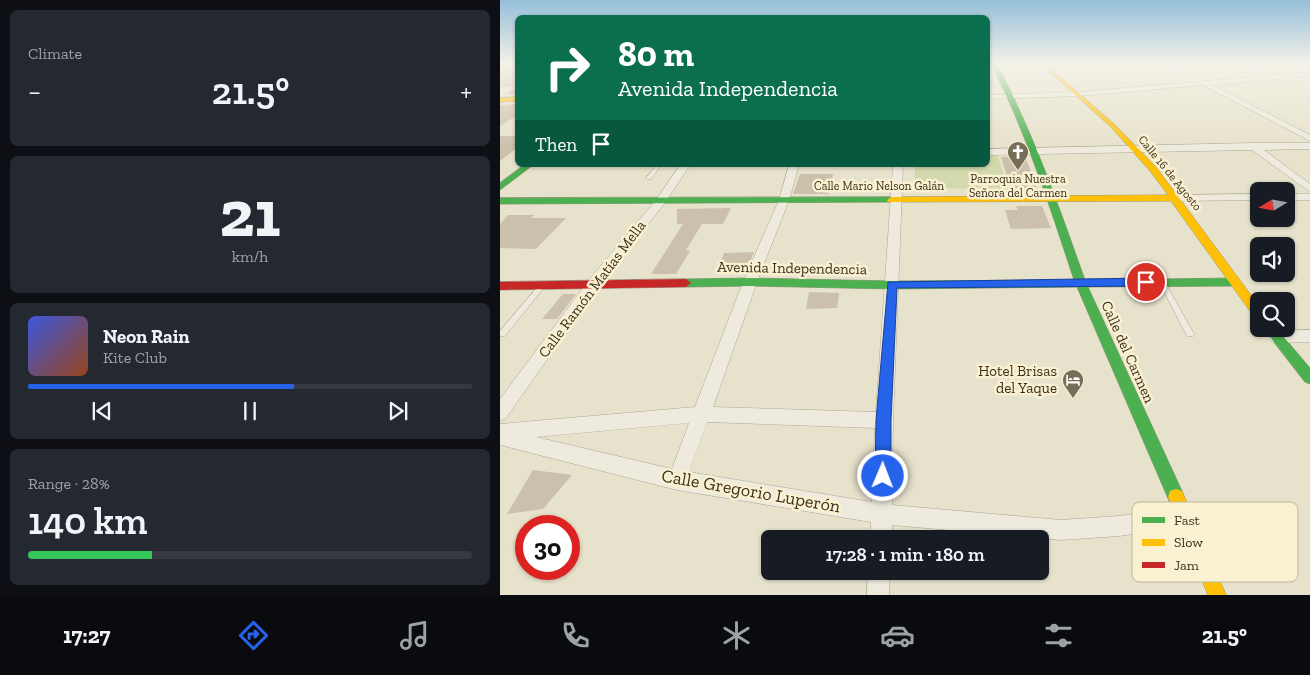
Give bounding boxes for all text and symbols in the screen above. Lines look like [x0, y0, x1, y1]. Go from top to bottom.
text: 80 m [618, 33, 694, 75]
icon: right [535, 35, 600, 100]
text: Climate [28, 44, 82, 63]
text: 21.5° [212, 68, 289, 114]
text: − [28, 75, 41, 108]
text: + [460, 75, 472, 108]
text: Avenida Independencia [618, 75, 838, 102]
icon: arrive [587, 130, 615, 158]
text: Then [535, 133, 577, 156]
street label: Calle 16 de Agosto [1135, 133, 1205, 213]
church icon: Parroquia Nuestra Señora del Carmen [1006, 140, 1030, 171]
place label: Parroquia Nuestra Señora del Carmen [969, 172, 1067, 200]
text: 21 [219, 175, 281, 253]
street label: Calle Mario Nelson Galán [814, 179, 944, 193]
north arrow [1250, 182, 1295, 228]
map controls [1250, 182, 1295, 337]
street label: Calle Ramón Matías Mella [535, 217, 649, 361]
button: sound [1250, 237, 1295, 282]
text: km/h [232, 247, 268, 266]
street label: Avenida Independencia [717, 258, 867, 278]
pin [1125, 261, 1167, 303]
icon: arrive [1132, 268, 1160, 296]
button: search [1250, 292, 1295, 337]
street label: Calle del Carmen [1097, 298, 1159, 406]
text: Neon Rain [103, 325, 190, 348]
text: Kite Club [103, 348, 167, 367]
place label: Hotel Brisas del Yaque [978, 362, 1057, 397]
hotel icon: Hotel Brisas del Yaque [1061, 368, 1085, 399]
icon: previous [88, 397, 116, 425]
icon: pause [236, 397, 264, 425]
icon: next [384, 397, 412, 425]
position arrow [856, 449, 908, 501]
street label: Calle Gregorio Luperón [660, 464, 843, 518]
text: Range · 28% [28, 474, 110, 493]
text: 140 km [28, 498, 147, 544]
legend [1132, 502, 1298, 582]
text: Fast [1174, 512, 1201, 529]
speed limit sign: 30 [515, 515, 580, 580]
text: Slow [1174, 534, 1203, 551]
text: 17:28 · 1 min · 180 m [826, 543, 984, 566]
text: Jam [1174, 557, 1199, 574]
icon: directions [236, 618, 271, 653]
icon: music [397, 618, 432, 653]
icon: phone [558, 618, 593, 653]
icon: climate [719, 618, 754, 653]
icon: car [880, 618, 915, 653]
icon: filters [1041, 618, 1076, 653]
text: 17:27 [63, 622, 110, 649]
text: 21.5° [1202, 622, 1247, 649]

